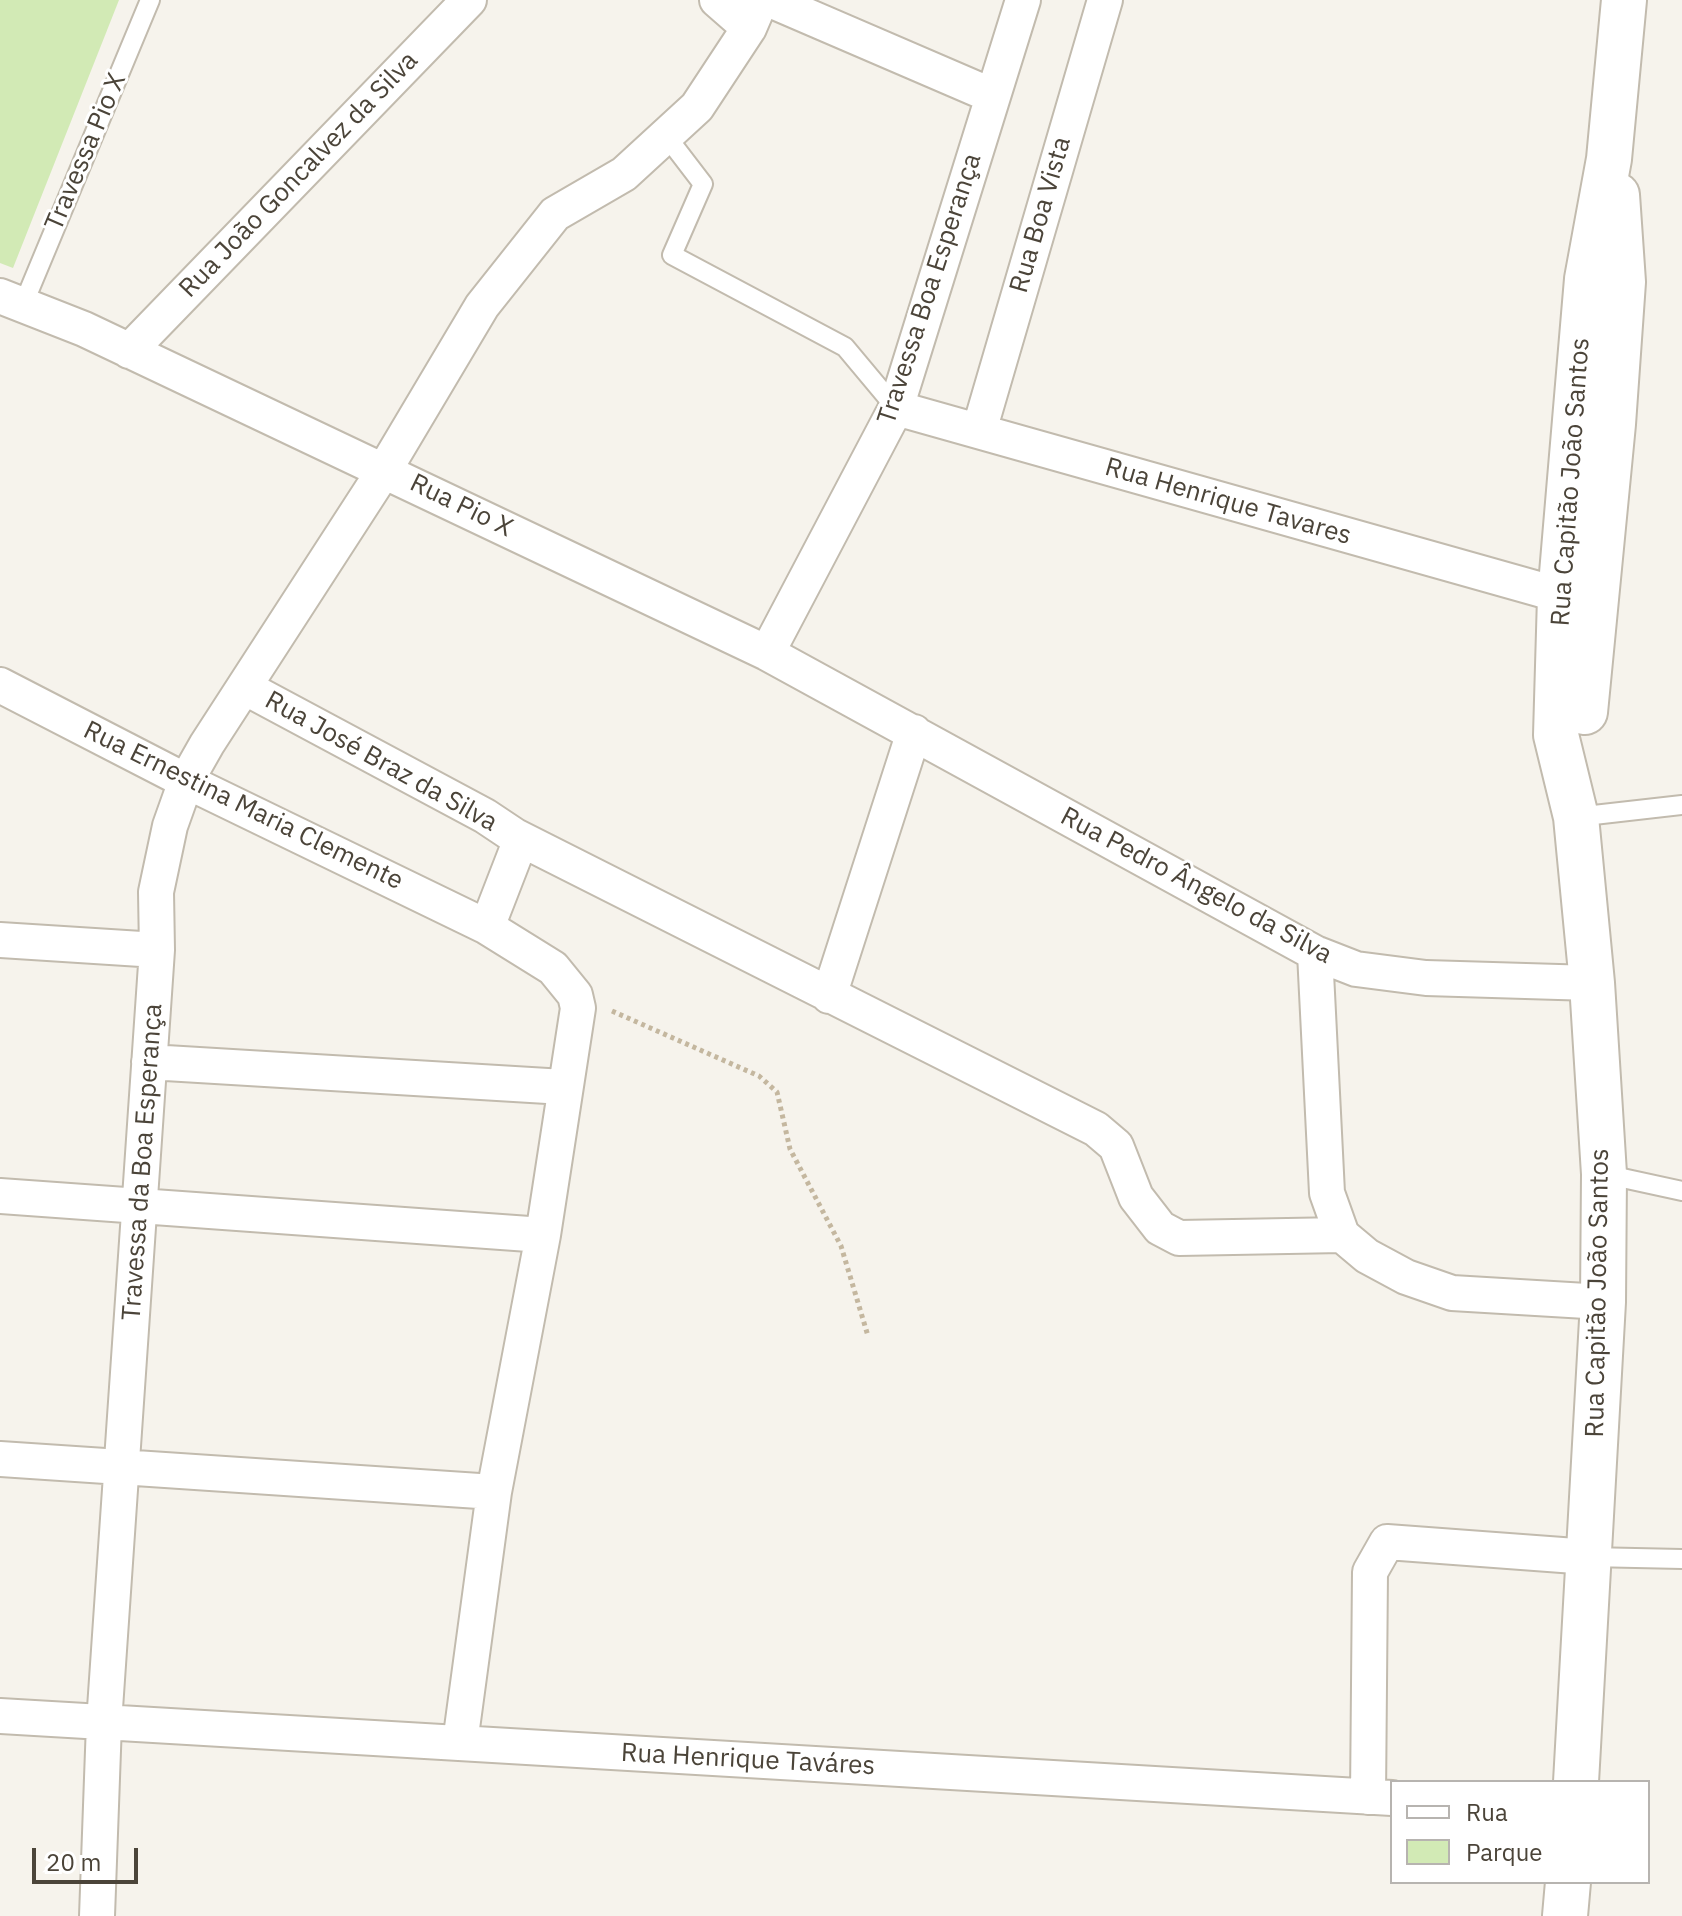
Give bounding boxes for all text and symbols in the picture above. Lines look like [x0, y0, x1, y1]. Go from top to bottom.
street label: Rua João Goncalvez da Silva [173, 46, 425, 304]
street label: Travessa Pio X [39, 69, 133, 235]
street label: Rua Boa Vista [1004, 133, 1078, 297]
street label: Travessa Boa Esperança [871, 150, 989, 428]
street label: Rua Capitão João Santos [1545, 337, 1597, 627]
street label: Rua Henrique Tavares [1101, 452, 1355, 552]
street label: Rua Pio X [405, 468, 517, 544]
street label: Rua José Braz da Silva [259, 685, 503, 839]
street label: Rua Ernestina Maria Clemente [78, 715, 408, 897]
street label: Rua Pedro Ângelo da Silva [1055, 801, 1337, 971]
street label: Travessa da Boa Esperança [116, 1002, 170, 1322]
street label: Rua Capitão João Santos [1580, 1148, 1616, 1438]
street label: Rua Henrique Taváres [620, 1738, 876, 1782]
legend [1390, 1780, 1650, 1884]
text: Rua [1466, 1796, 1508, 1828]
scale bar [36, 1832, 142, 1882]
text: Parque [1466, 1836, 1543, 1868]
text: 20 m [46, 1846, 101, 1878]

